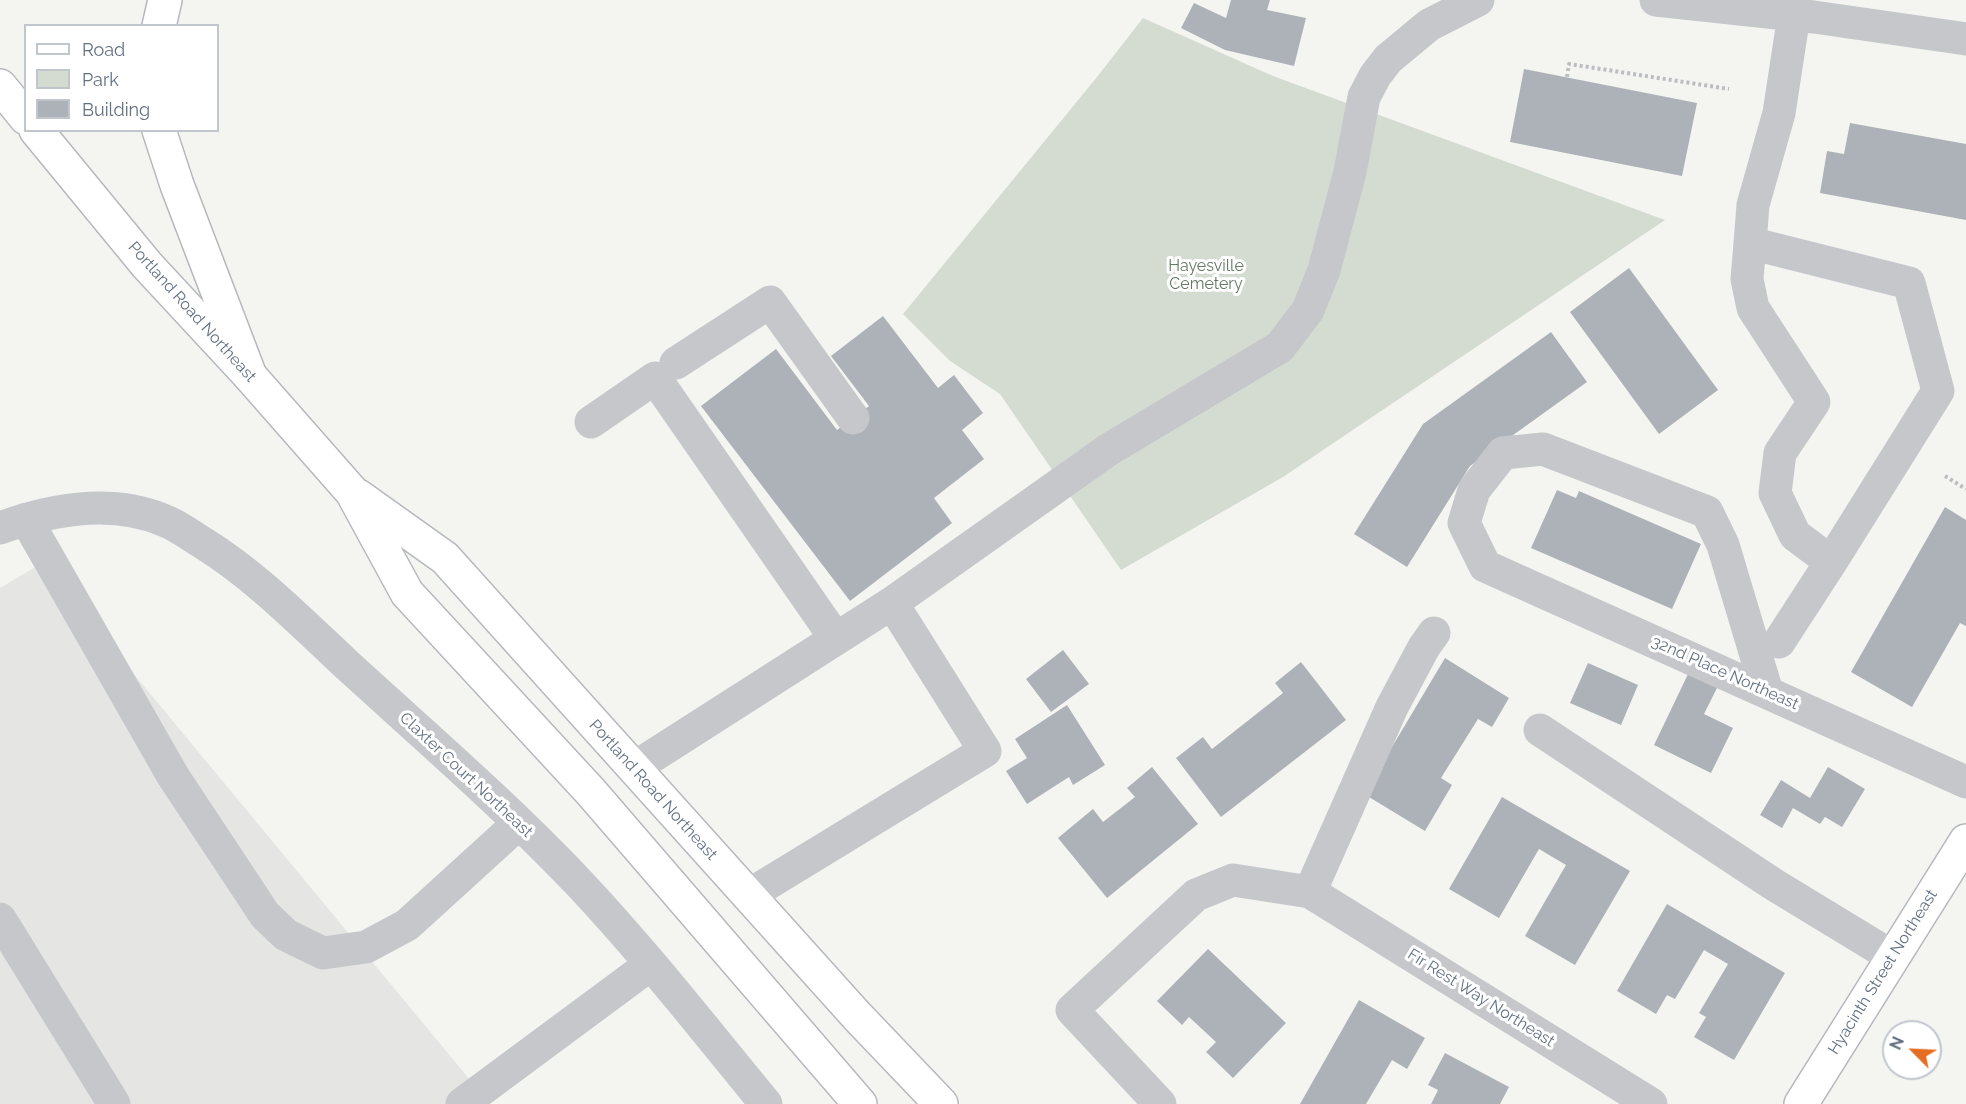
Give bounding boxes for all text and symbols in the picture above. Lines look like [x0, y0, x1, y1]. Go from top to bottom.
legend [24, 24, 219, 132]
text: Road [82, 39, 125, 60]
text: Park [82, 69, 119, 90]
text: Building [82, 99, 150, 120]
street label: Portland Road Northeast [124, 238, 260, 386]
park label: Hayesville Cemetery [1168, 256, 1244, 294]
street label: 32nd Place Northeast [1649, 632, 1801, 714]
street label: Claxter Court Northeast [396, 708, 536, 842]
street label: Portland Road Northeast [585, 716, 721, 864]
street label: Hyacinth Street Northeast [1824, 886, 1942, 1058]
street label: Fir Rest Way Northeast [1404, 945, 1558, 1051]
north arrow [1882, 1020, 1942, 1080]

